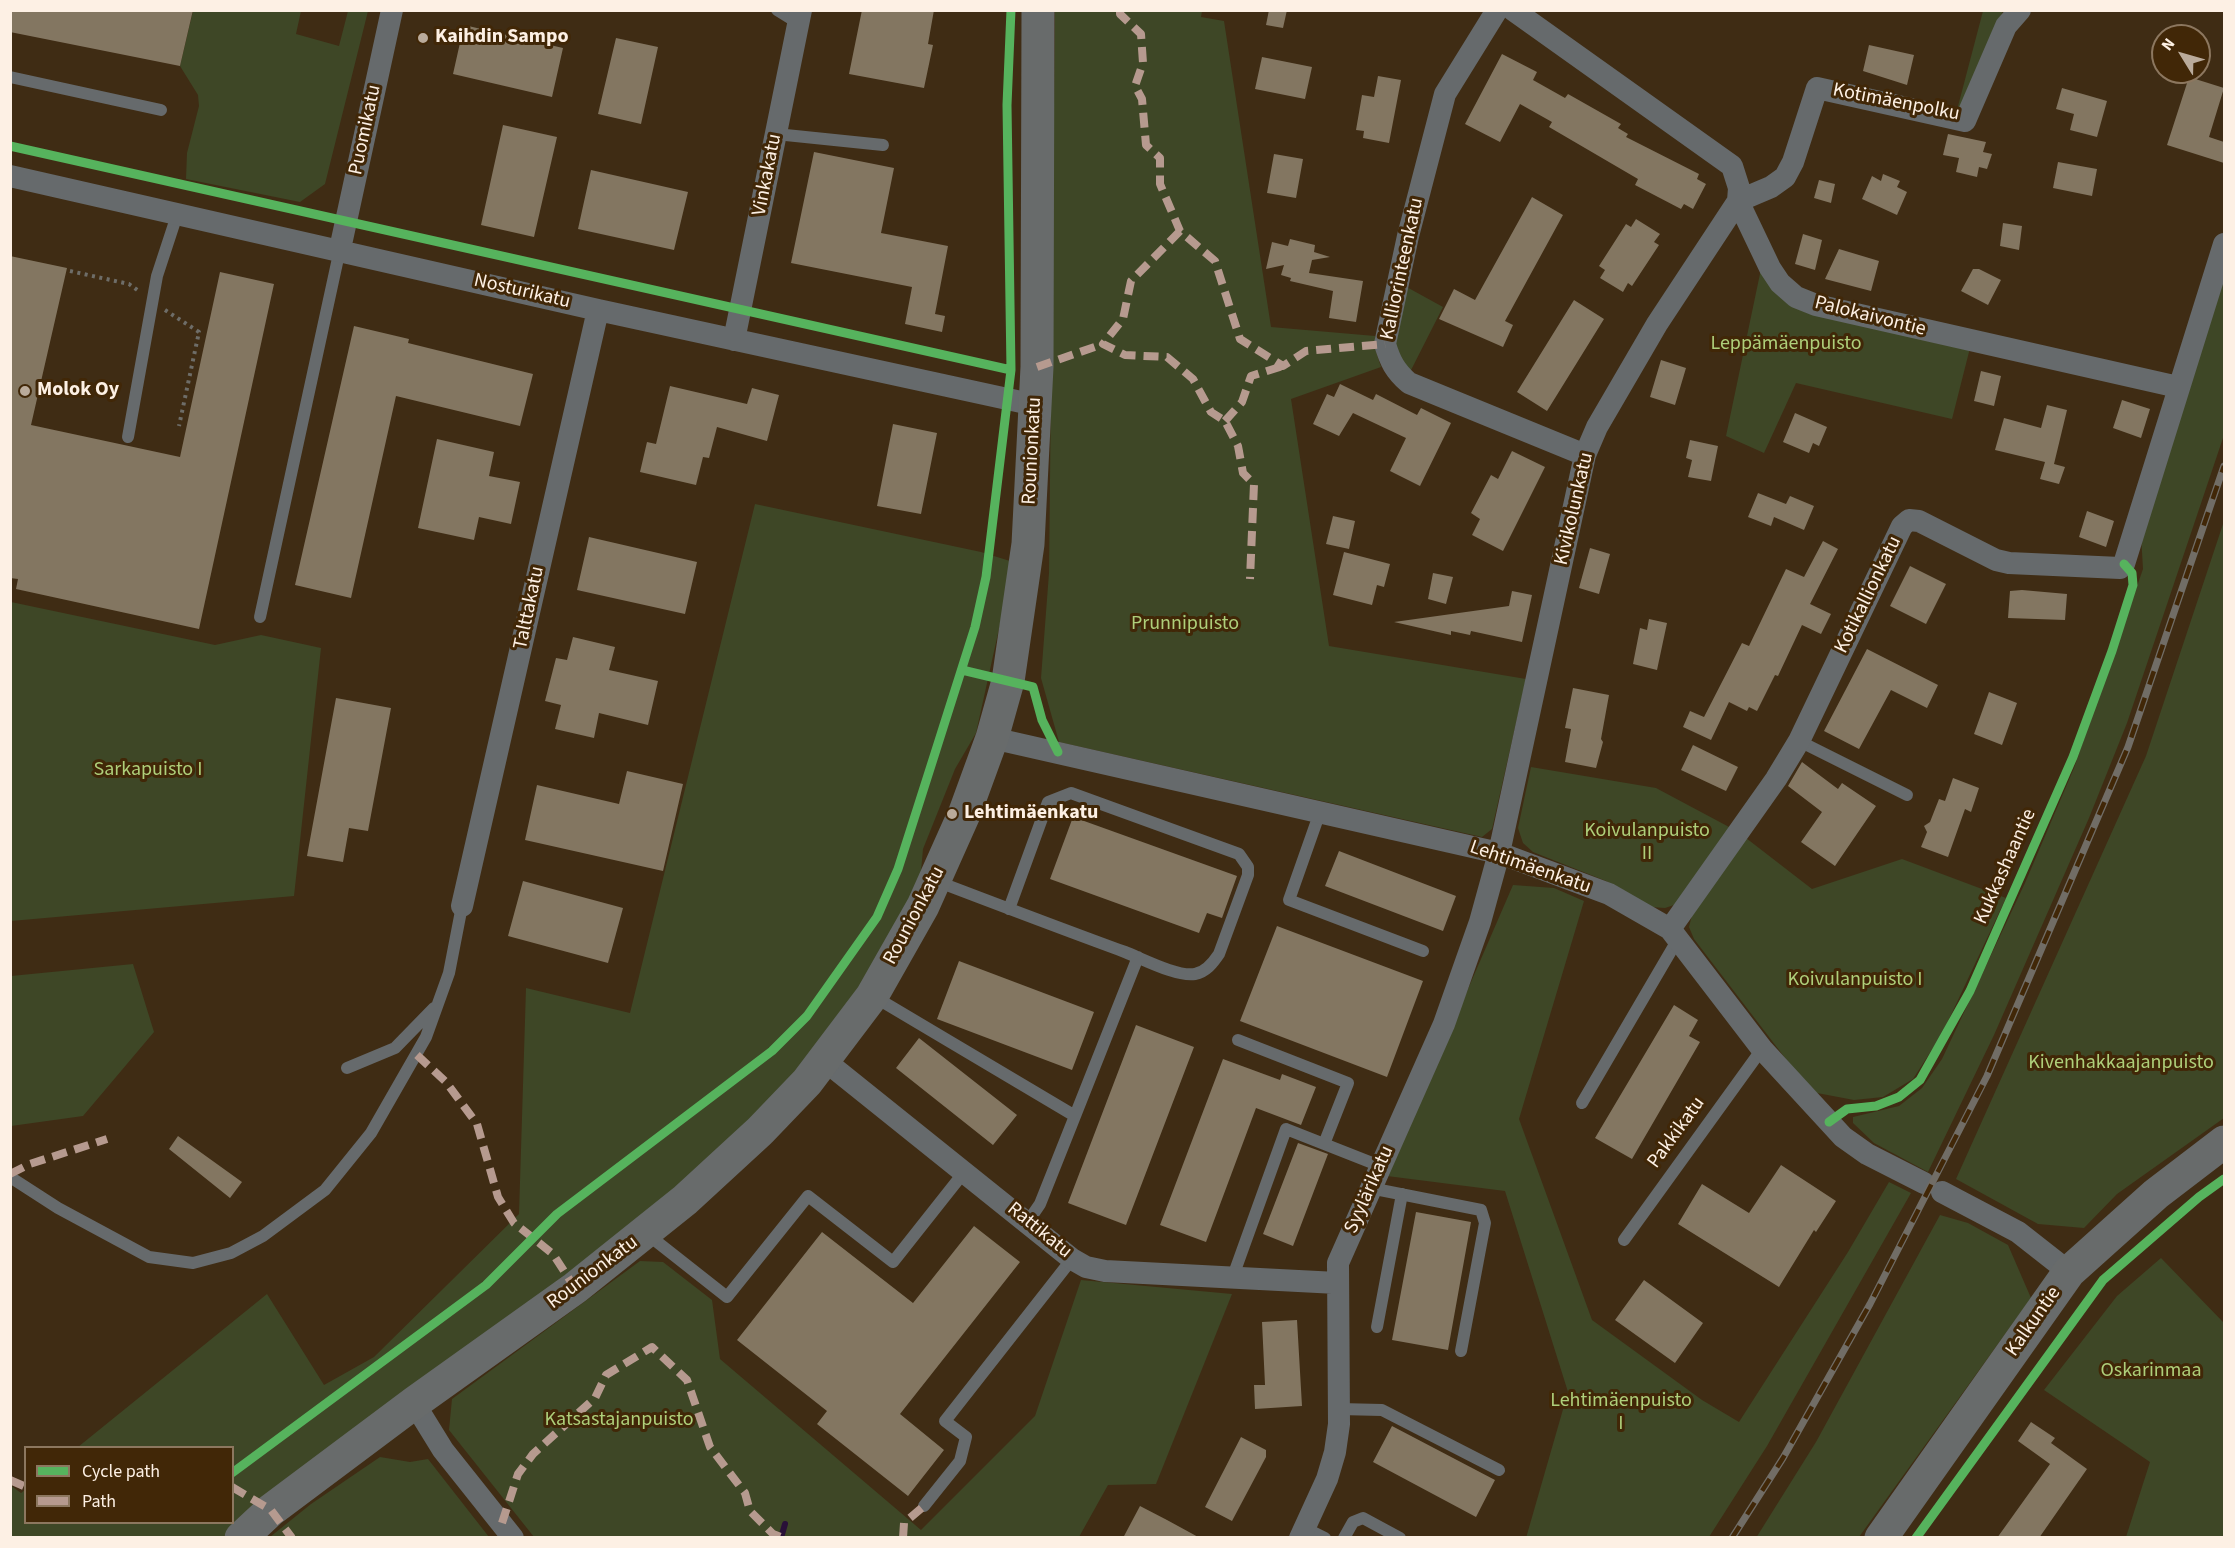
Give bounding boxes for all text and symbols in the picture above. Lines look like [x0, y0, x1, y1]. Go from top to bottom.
north arrow [2151, 24, 2211, 84]
place label: Kaihdin Sampo [435, 26, 569, 50]
marker: Kaihdin Sampo [416, 31, 430, 45]
text: N [2156, 34, 2180, 55]
street label: Kotimäenpolku [1831, 79, 1961, 127]
street label: Puomikatu [345, 83, 387, 177]
street label: Vinkakatu [748, 132, 788, 218]
street label: Kalliorinteenkatu [1376, 196, 1430, 342]
street label: Nosturikatu [471, 269, 573, 315]
street label: Palokaivontie [1812, 292, 1928, 342]
park label: Leppämäenpuisto [1710, 333, 1862, 357]
place label: Molok Oy [37, 379, 119, 403]
marker: Molok Oy [18, 384, 32, 398]
street label: Rounionkatu [1018, 397, 1048, 505]
street label: Kivikolunkatu [1550, 450, 1600, 568]
street label: Kotikallionkatu [1830, 532, 1908, 658]
street label: Talttakatu [509, 564, 551, 652]
park label: Prunnipuisto [1131, 613, 1239, 637]
park label: Sarkapuisto I [94, 759, 202, 783]
place label: Lehtimäenkatu [964, 802, 1098, 826]
street label: Kukkashaantie [1970, 806, 2042, 928]
marker: Lehtimäenkatu [945, 807, 959, 821]
park label: Koivulanpuisto II [1584, 820, 1710, 867]
street label: Lehtimäenkatu [1466, 836, 1594, 900]
street label: Rounionkatu [879, 863, 951, 969]
park label: Koivulanpuisto I [1788, 969, 1922, 993]
park label: Kivenhakkaajanpuisto [2028, 1052, 2214, 1076]
street label: Pakkikatu [1643, 1093, 1711, 1173]
street label: Syylärikatu [1340, 1142, 1400, 1238]
street label: Rattikatu [1002, 1198, 1076, 1264]
street label: Rounionkatu [543, 1231, 643, 1315]
street label: Kalkuntie [2001, 1282, 2067, 1362]
park label: Oskarinmaa [2101, 1360, 2201, 1384]
park label: Lehtimäenpuisto I [1550, 1390, 1692, 1437]
park label: Katsastajanpuisto [545, 1409, 693, 1433]
legend [24, 1446, 234, 1524]
text: Cycle path [82, 1459, 160, 1484]
text: Path [82, 1489, 116, 1514]

